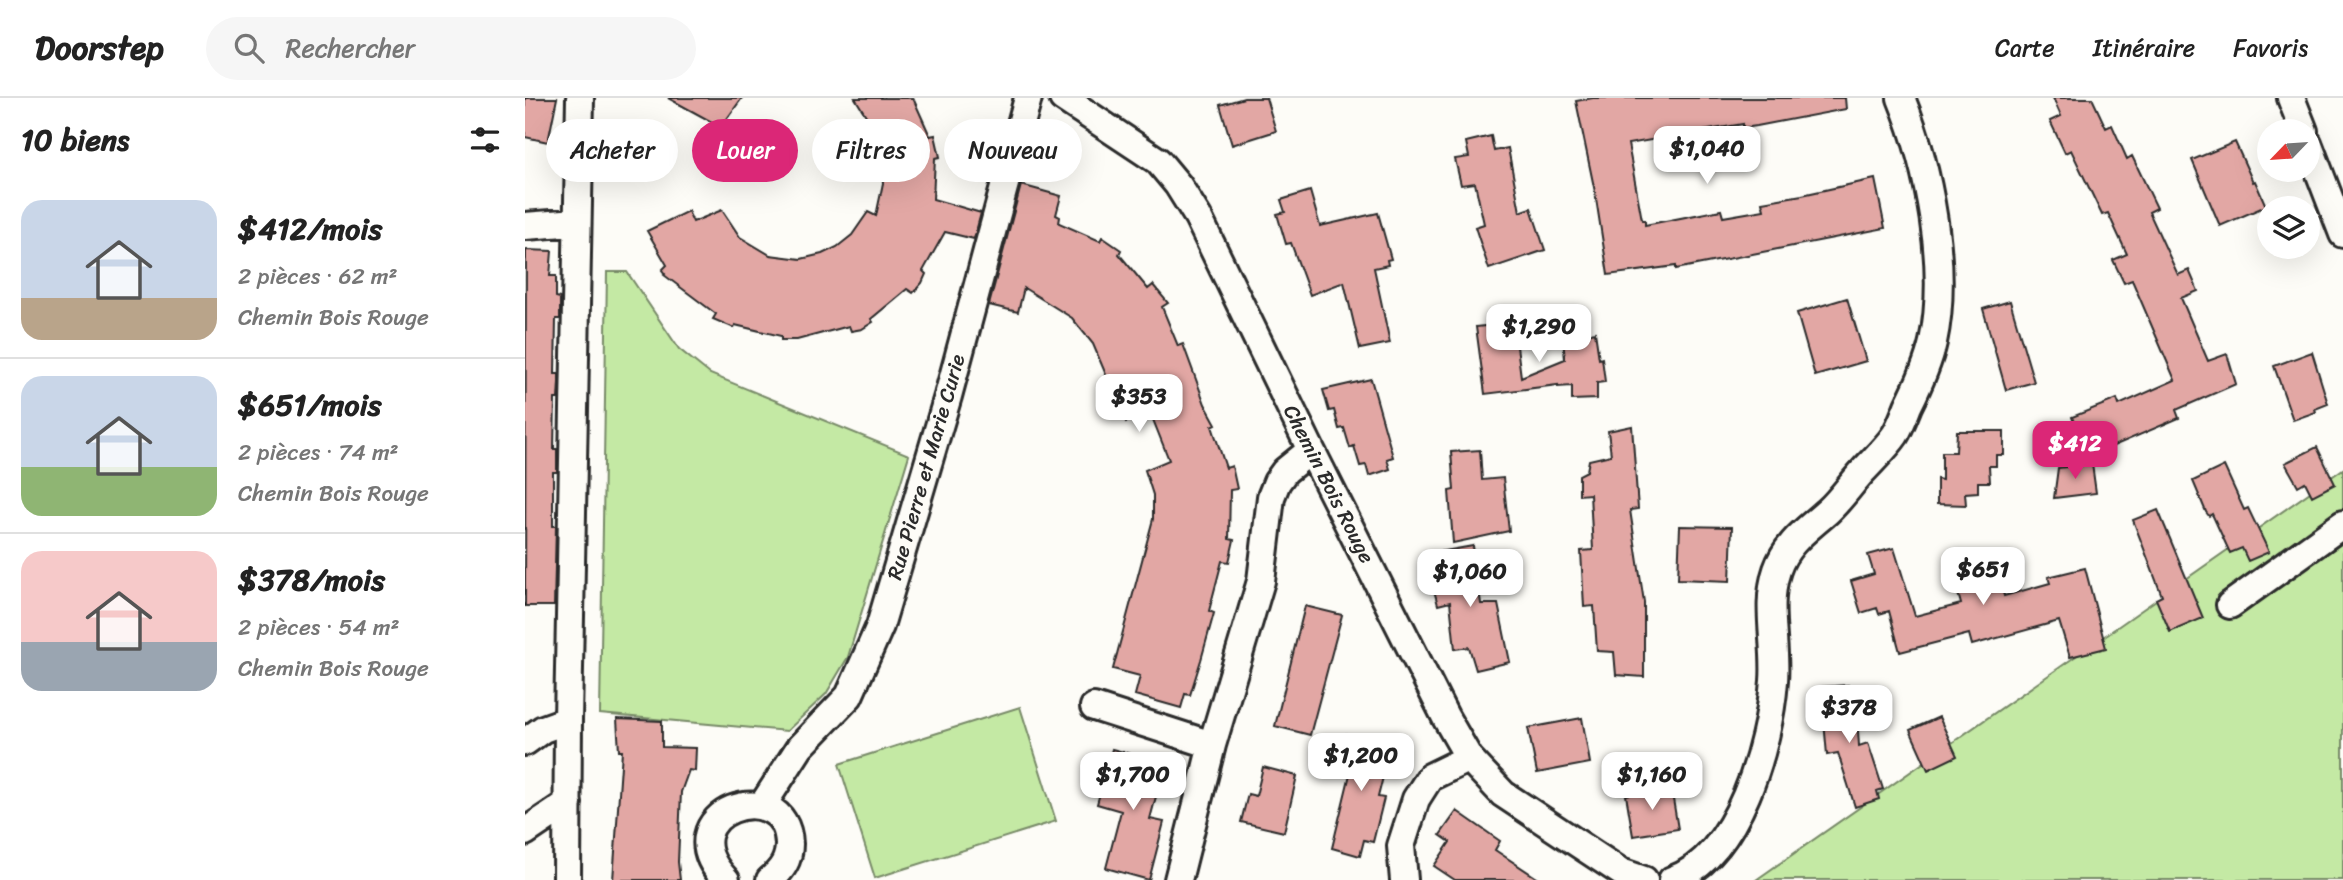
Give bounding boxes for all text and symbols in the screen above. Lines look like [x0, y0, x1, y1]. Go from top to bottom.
search box [206, 17, 696, 80]
text: Doorstep [35, 19, 164, 77]
text: Rechercher [286, 25, 415, 71]
text: Carte [1995, 27, 2055, 69]
text: Itinéraire [2093, 27, 2195, 69]
text: Favoris [2233, 27, 2308, 69]
icon: search [230, 29, 268, 67]
text: 10 biens [21, 113, 129, 167]
chip: Acheter [546, 119, 678, 182]
chip: Louer [692, 119, 798, 182]
chip: Filtres [812, 119, 930, 182]
chip: Nouveau [944, 119, 1082, 182]
north arrow [2257, 119, 2321, 182]
map controls [2257, 119, 2320, 259]
icon: filters [466, 121, 504, 159]
pin: $1,040 [1650, 126, 1764, 186]
text: $1,040 [1670, 128, 1744, 169]
button: layers [2257, 196, 2320, 259]
text: $412/mois [238, 202, 382, 256]
icon: home [77, 228, 161, 312]
text: 2 pièces · 62 m² [238, 256, 397, 297]
text: Chemin Bois Rouge [238, 297, 429, 338]
pin: $1,290 [1482, 304, 1596, 364]
text: $1,290 [1502, 306, 1576, 347]
street label: Rue Pierre et Marie Curie [876, 350, 976, 584]
pin: $353 [1098, 374, 1180, 434]
text: $353 [1112, 376, 1166, 417]
text: $651/mois [238, 378, 382, 432]
street label: Chemin Bois Rouge [1272, 398, 1386, 570]
icon: home [77, 404, 161, 488]
pin: $412 [2034, 422, 2116, 481]
text: $412 [2049, 423, 2102, 464]
text: 2 pièces · 74 m² [238, 432, 399, 473]
text: Chemin Bois Rouge [238, 473, 429, 514]
pin: $651 [1942, 547, 2024, 607]
text: $651 [1957, 549, 2009, 590]
pin: $1,060 [1413, 550, 1527, 609]
text: $1,060 [1433, 551, 1507, 592]
text: $378/mois [238, 553, 385, 607]
icon: home [77, 579, 161, 663]
text: 2 pièces · 54 m² [238, 607, 400, 648]
text: Chemin Bois Rouge [238, 648, 429, 689]
pin: $378 [1808, 686, 1890, 745]
text: $378 [1821, 687, 1877, 728]
pin: $1,200 [1304, 734, 1418, 793]
text: $1,200 [1324, 735, 1398, 776]
pin: $1,700 [1076, 752, 1190, 812]
pin: $1,160 [1595, 752, 1709, 812]
text: $1,700 [1096, 754, 1170, 795]
text: $1,160 [1618, 754, 1687, 795]

